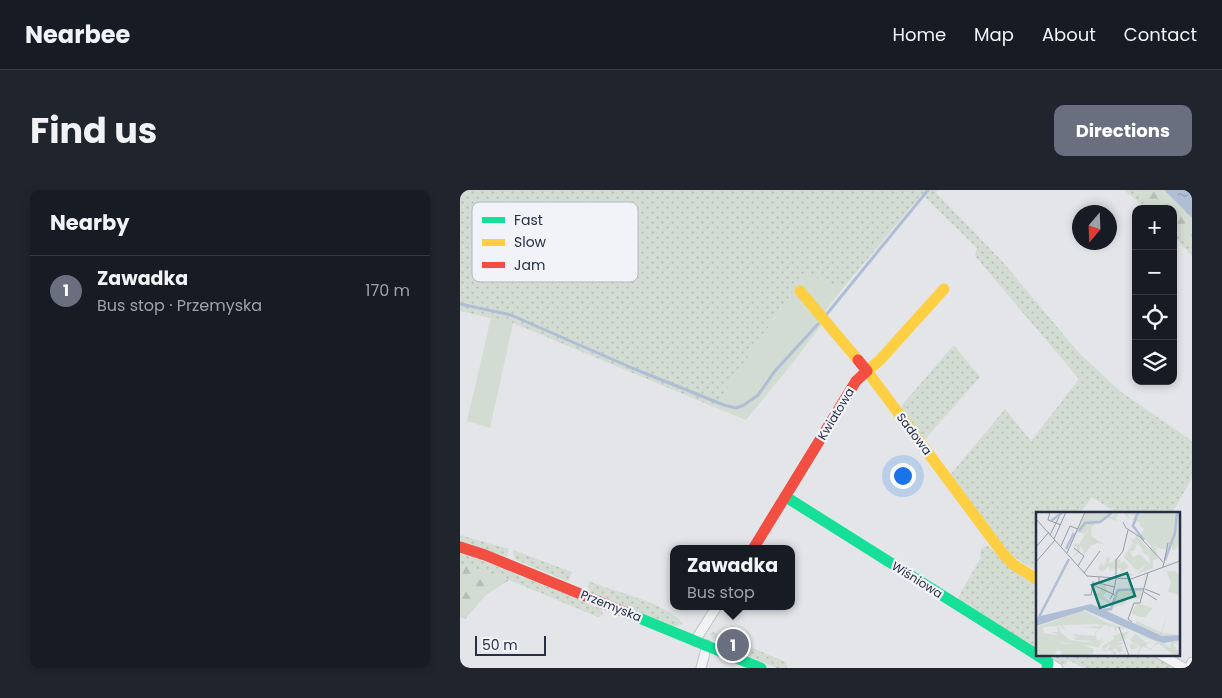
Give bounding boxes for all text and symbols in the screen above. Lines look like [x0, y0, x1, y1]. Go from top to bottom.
text: Nearbee [25, 18, 130, 51]
text: Home [892, 22, 946, 47]
text: Map [974, 22, 1014, 47]
text: About [1042, 22, 1096, 47]
text: Contact [1124, 22, 1197, 47]
button: Directions [1054, 105, 1192, 156]
text: Find us [30, 106, 157, 155]
legend [472, 202, 638, 282]
north arrow [1072, 205, 1117, 250]
map controls [1132, 205, 1177, 385]
button: + [1132, 205, 1177, 250]
text: Nearby [50, 208, 130, 237]
text: Fast [514, 210, 543, 230]
text: Slow [514, 232, 547, 252]
button: − [1132, 250, 1177, 295]
text: Jam [514, 255, 545, 275]
text: Zawadka [97, 265, 188, 292]
text: 1 [63, 279, 69, 302]
text: 170 m [365, 279, 410, 302]
text: Bus stop · Przemyska [97, 294, 262, 317]
button: locate [1132, 295, 1177, 340]
button: layers [1132, 340, 1177, 385]
street label: Kwiatowa [813, 384, 858, 443]
street label: Sadowa [893, 409, 936, 458]
your location [890, 463, 916, 489]
inset map [1036, 512, 1180, 656]
popup [670, 545, 795, 610]
text: Zawadka [687, 552, 778, 579]
street label: Wiśniowa [889, 557, 946, 602]
text: Bus stop [687, 581, 755, 604]
street label: Przemyska [578, 586, 644, 625]
pin: 1 [717, 626, 749, 664]
scale bar [475, 633, 546, 656]
text: 50 m [482, 635, 518, 655]

